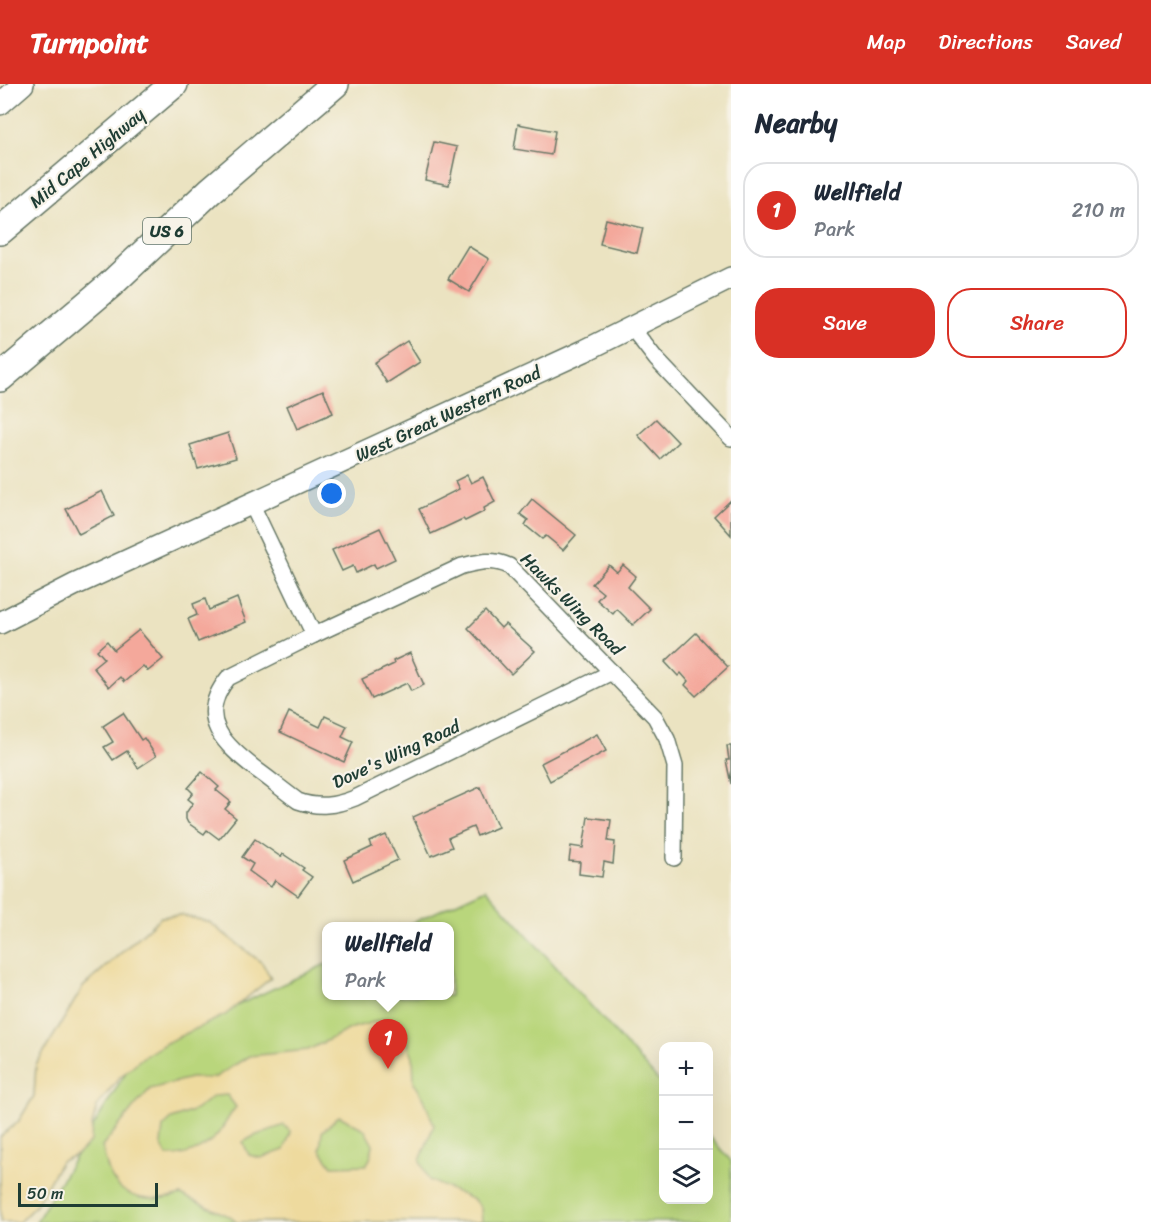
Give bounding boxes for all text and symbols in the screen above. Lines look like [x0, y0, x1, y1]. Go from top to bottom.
text: Turnpoint [30, 18, 149, 67]
text: Map [867, 23, 905, 61]
text: Directions [938, 23, 1033, 61]
text: Saved [1066, 23, 1121, 61]
street label: Mid Cape Highway [22, 99, 153, 216]
text: Nearby [755, 100, 837, 146]
text: Wellfield [814, 173, 900, 212]
text: 1 [772, 193, 781, 228]
text: 210 m [1072, 193, 1125, 228]
text: Park [814, 212, 855, 247]
road number: US 6 [143, 218, 191, 244]
button: Save [755, 288, 935, 358]
button: Share [947, 288, 1127, 358]
street label: West Great Western Road [350, 356, 548, 471]
your location [317, 479, 346, 508]
street label: Hawks Wing Road [512, 544, 633, 665]
street label: Dove's Wing Road [327, 710, 467, 798]
popup [322, 922, 454, 1000]
text: Wellfield [345, 924, 431, 963]
text: Park [345, 963, 386, 998]
pin: 1 [368, 1020, 408, 1069]
map controls [659, 1042, 713, 1204]
button: + [659, 1042, 713, 1096]
button: − [659, 1096, 713, 1150]
button: layers [659, 1150, 713, 1204]
text: 50 m [27, 1179, 63, 1208]
scale bar [18, 1180, 158, 1208]

